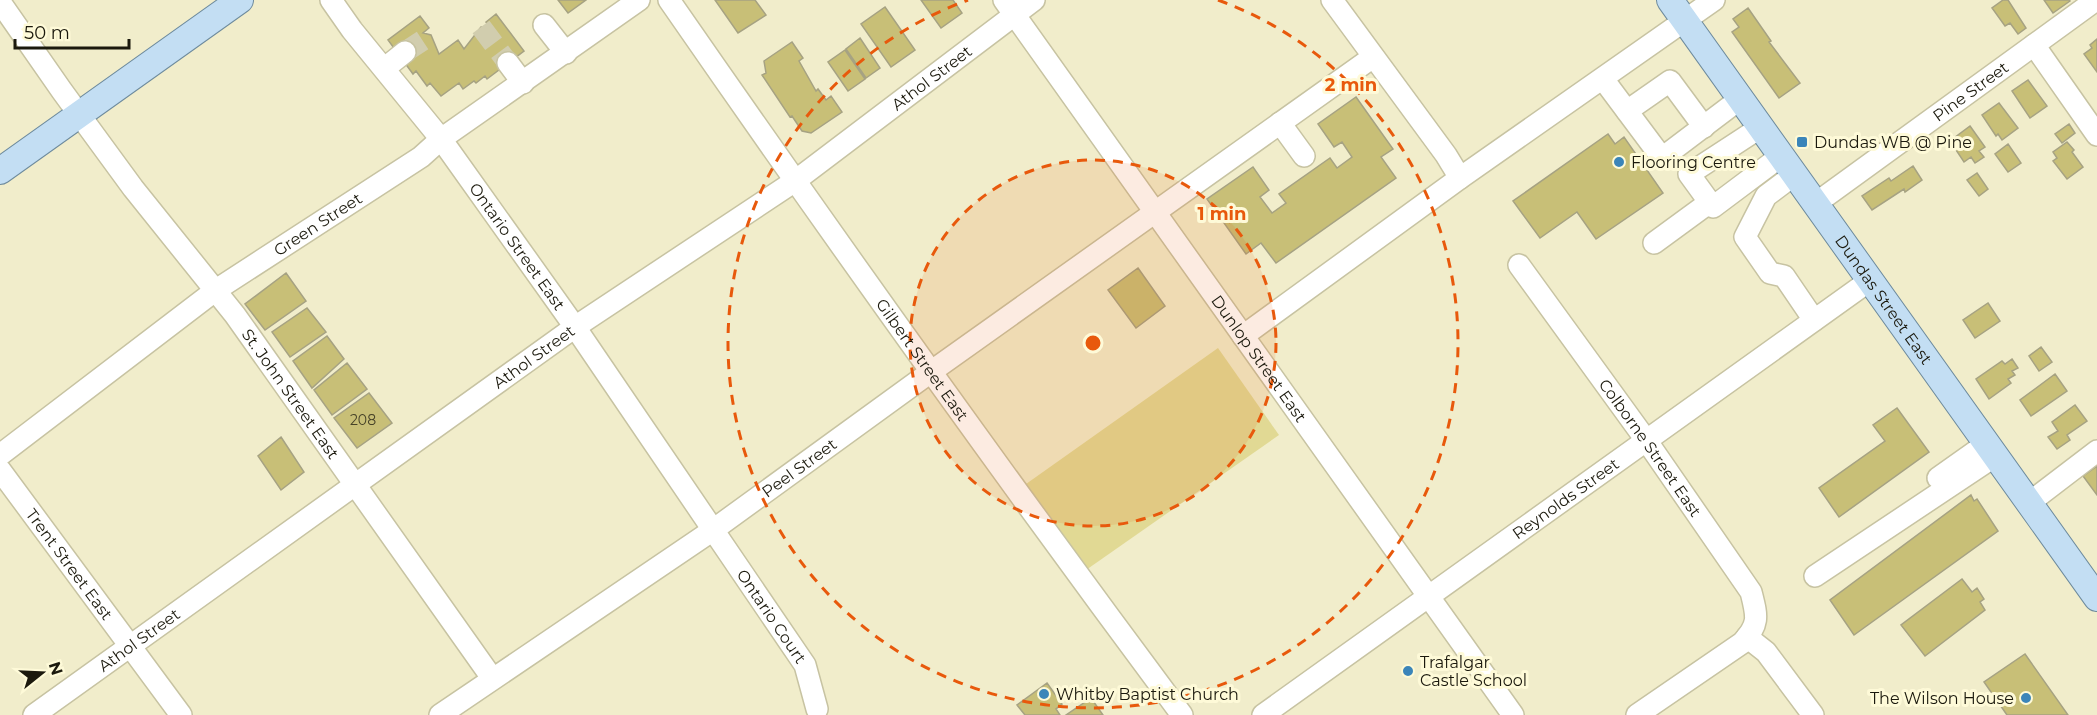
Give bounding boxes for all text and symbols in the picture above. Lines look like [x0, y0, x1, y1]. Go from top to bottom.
scale bar [15, 12, 129, 50]
text: 50 m [24, 22, 70, 44]
street label: Athol Street [888, 41, 976, 114]
street label: Pine Street [1929, 58, 2013, 125]
text: 2 min [1325, 74, 1377, 96]
place label: Dundas WB @ Pine [1814, 133, 1972, 152]
marker: Dundas WB @ Pine [1795, 135, 1809, 149]
place label: Flooring Centre [1631, 153, 1756, 172]
marker: Flooring Centre [1612, 155, 1626, 169]
street label: Ontario Street East [465, 179, 569, 314]
street label: Green Street [270, 189, 366, 260]
text: 1 min [1198, 203, 1246, 225]
street label: Dundas Street East [1831, 232, 1936, 368]
street label: Dunlop Street East [1207, 292, 1311, 426]
street label: Gilbert Street East [872, 295, 973, 425]
street label: Athol Street [490, 321, 579, 393]
street label: St. John Street East [238, 325, 343, 463]
centre of rings [1083, 333, 1103, 353]
street label: Colborne Street East [1595, 375, 1705, 521]
house number: 208 [350, 411, 376, 429]
street label: Peel Street [758, 434, 841, 501]
street label: Reynolds Street [1509, 454, 1623, 543]
street label: Trent Street East [22, 505, 117, 624]
street label: Ontario Court [733, 566, 810, 668]
street label: Athol Street [95, 604, 184, 676]
north arrow [12, 643, 72, 703]
place label: Trafalgar Castle School [1420, 653, 1527, 690]
text: N [45, 659, 67, 678]
marker: Trafalgar Castle School [1401, 664, 1415, 678]
place label: Whitby Baptist Church [1056, 685, 1239, 704]
marker: Whitby Baptist Church [1037, 687, 1051, 701]
place label: The Wilson House [1870, 689, 2014, 708]
marker: The Wilson House [2019, 691, 2033, 705]

